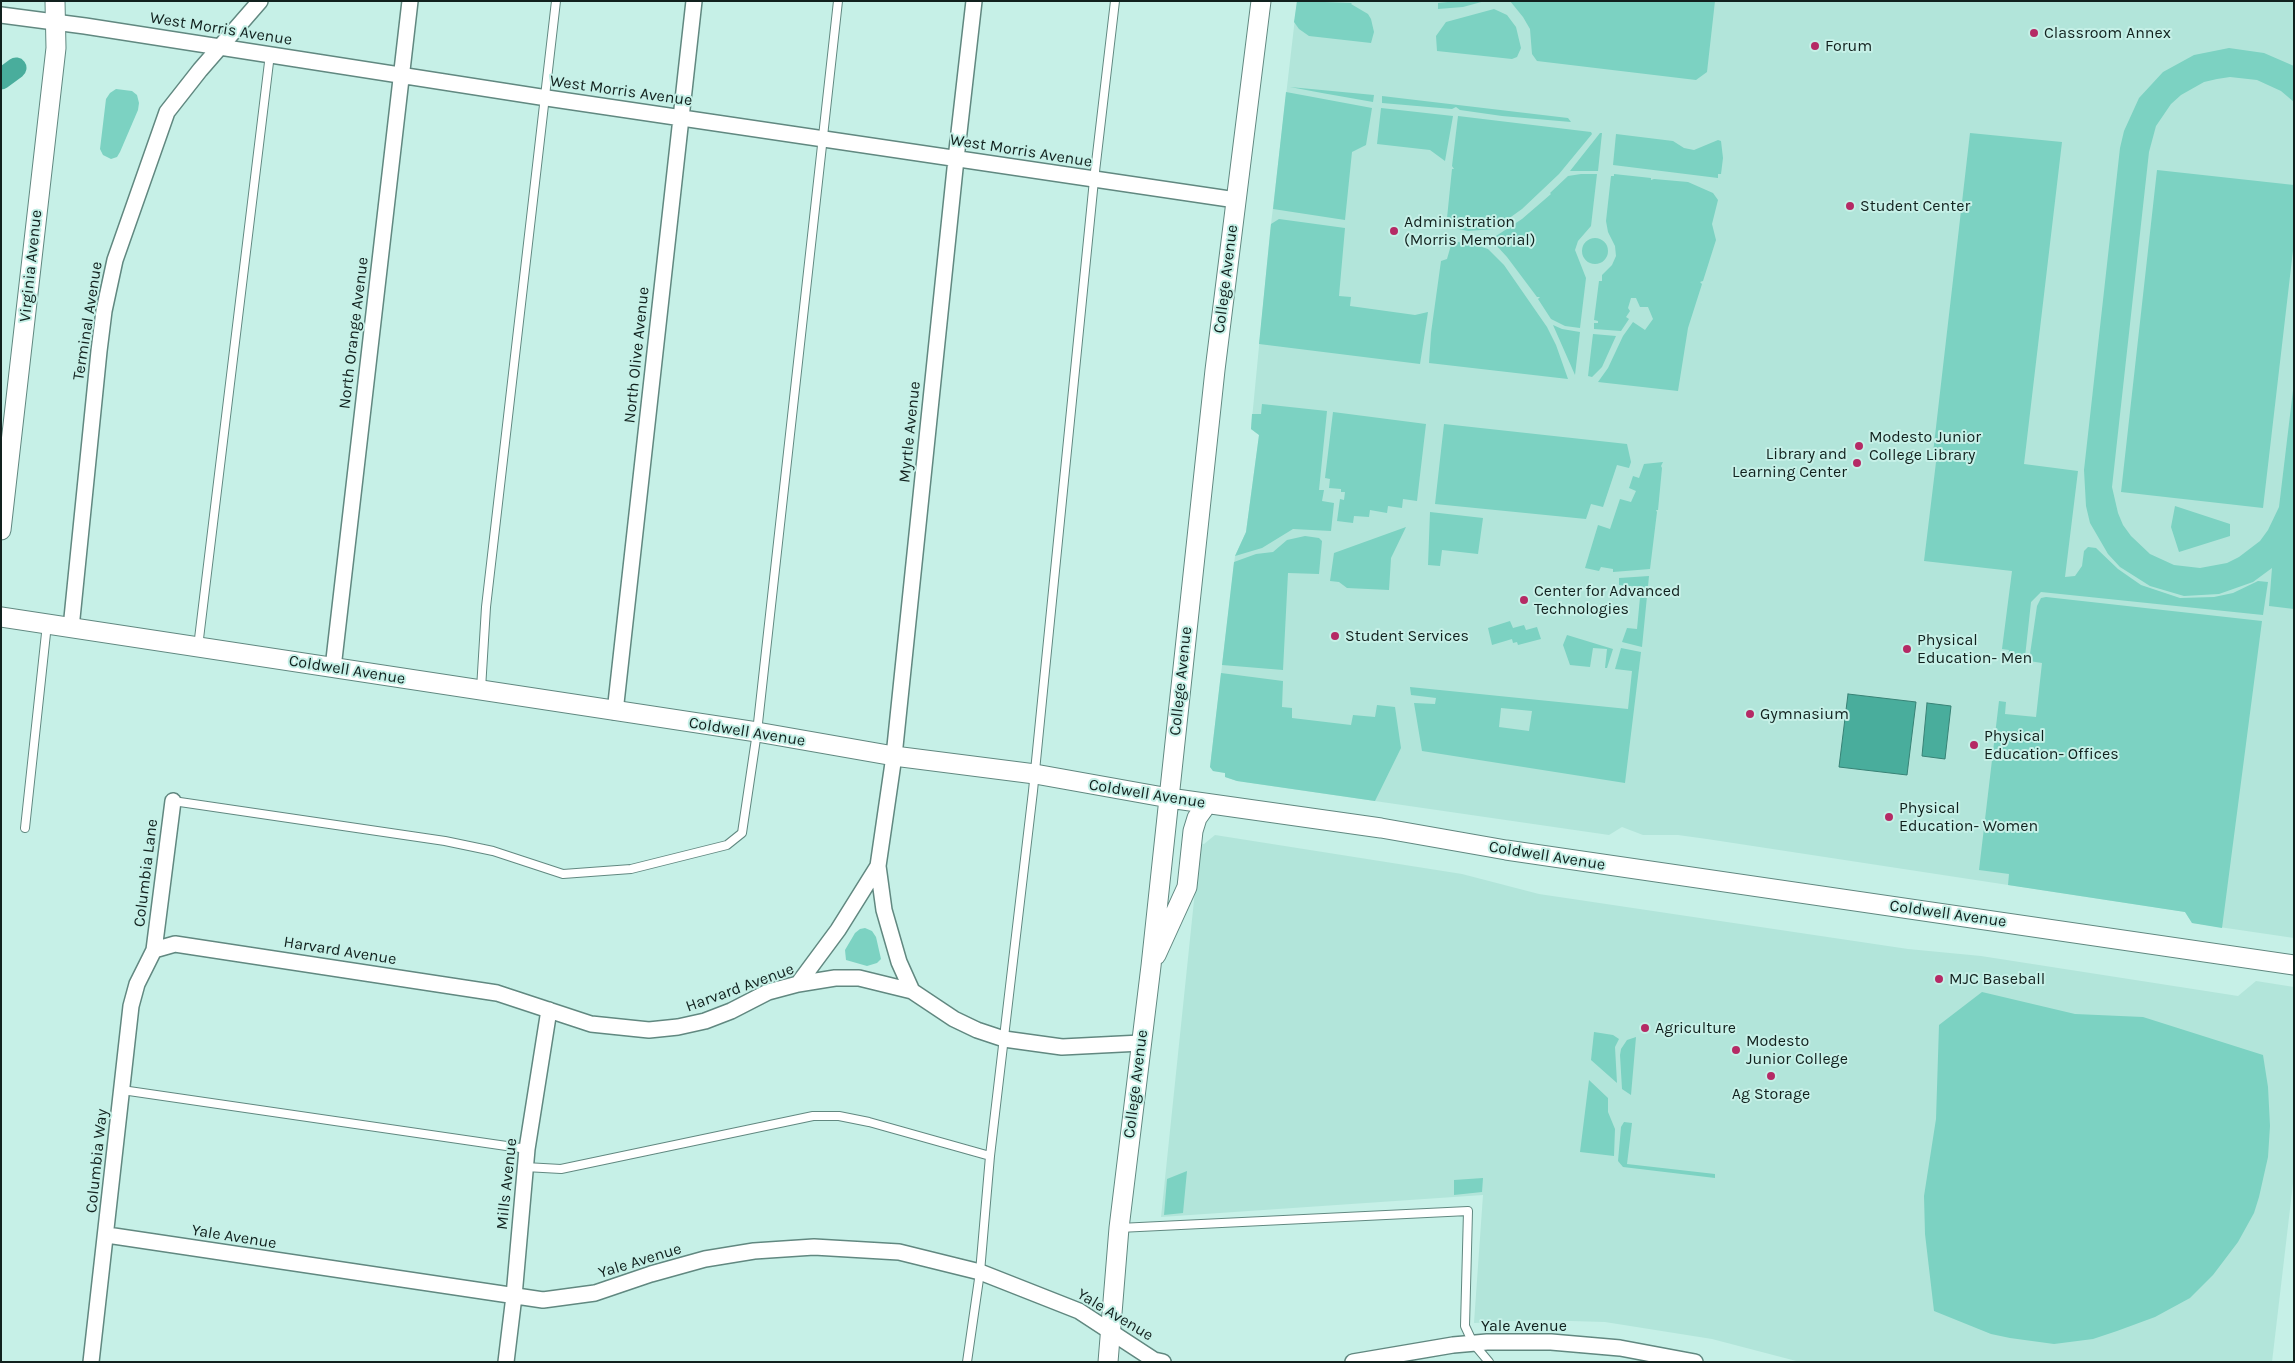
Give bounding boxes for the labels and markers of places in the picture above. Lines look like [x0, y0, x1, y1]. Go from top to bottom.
place label: Classroom Annex [2044, 23, 2171, 43]
marker: Classroom Annex [2028, 27, 2040, 39]
place label: Forum [1825, 36, 1872, 56]
marker: Forum [1809, 40, 1821, 52]
place label: Student Center [1860, 196, 1970, 216]
marker: Student Center [1844, 200, 1856, 212]
place label: Administration (Morris Memorial) [1404, 212, 1536, 250]
marker: Administration (Morris Memorial) [1388, 225, 1400, 237]
place label: Modesto Junior College Library [1869, 427, 1981, 465]
marker: Modesto Junior College Library [1853, 440, 1865, 452]
place label: Library and Learning Center [1732, 444, 1847, 482]
marker: Library and Learning Center [1851, 457, 1863, 469]
place label: Center for Advanced Technologies [1534, 581, 1680, 619]
marker: Center for Advanced Technologies [1518, 594, 1530, 606]
place label: Student Services [1345, 626, 1469, 646]
marker: Student Services [1329, 630, 1341, 642]
place label: Physical Education- Men [1917, 630, 2032, 668]
marker: Physical Education- Men [1901, 643, 1913, 655]
place label: Gymnasium [1760, 704, 1849, 724]
marker: Gymnasium [1744, 708, 1756, 720]
place label: Physical Education- Offices [1984, 726, 2119, 764]
marker: Physical Education- Offices [1968, 739, 1980, 751]
place label: Physical Education- Women [1899, 798, 2038, 836]
marker: Physical Education- Women [1883, 811, 1895, 823]
place label: MJC Baseball [1949, 969, 2045, 989]
marker: MJC Baseball [1933, 973, 1945, 985]
place label: Agriculture [1655, 1018, 1736, 1038]
marker: Agriculture [1639, 1022, 1651, 1034]
place label: Modesto Junior College [1746, 1031, 1848, 1069]
marker: Modesto Junior College [1730, 1044, 1742, 1056]
marker: Ag Storage [1765, 1070, 1777, 1082]
place label: Ag Storage [1732, 1084, 1810, 1104]

